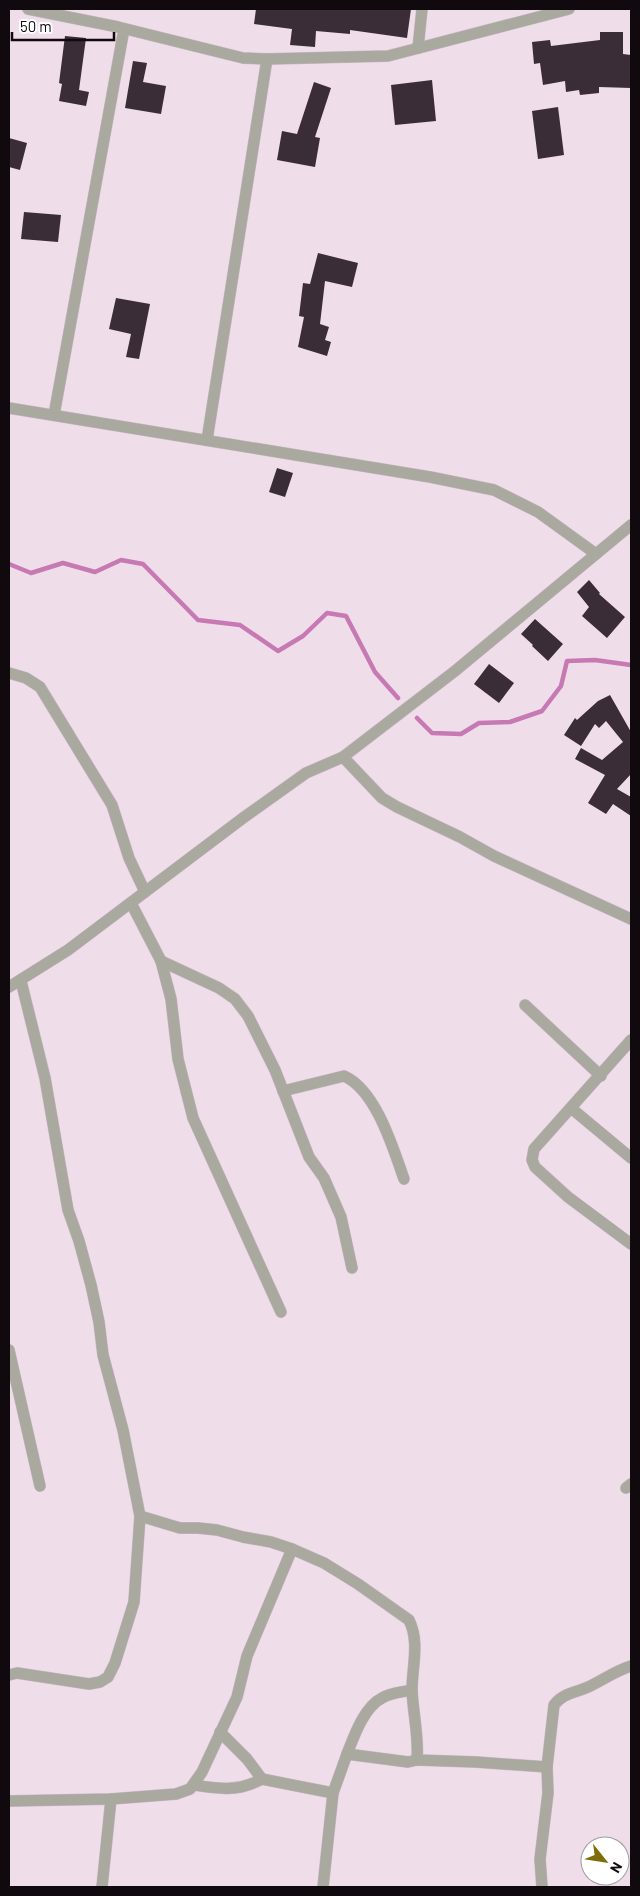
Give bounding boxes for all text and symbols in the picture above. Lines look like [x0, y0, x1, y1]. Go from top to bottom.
scale bar [12, 10, 115, 42]
text: 50 m [20, 17, 52, 35]
north arrow [580, 1836, 630, 1886]
text: N [607, 1859, 626, 1876]

